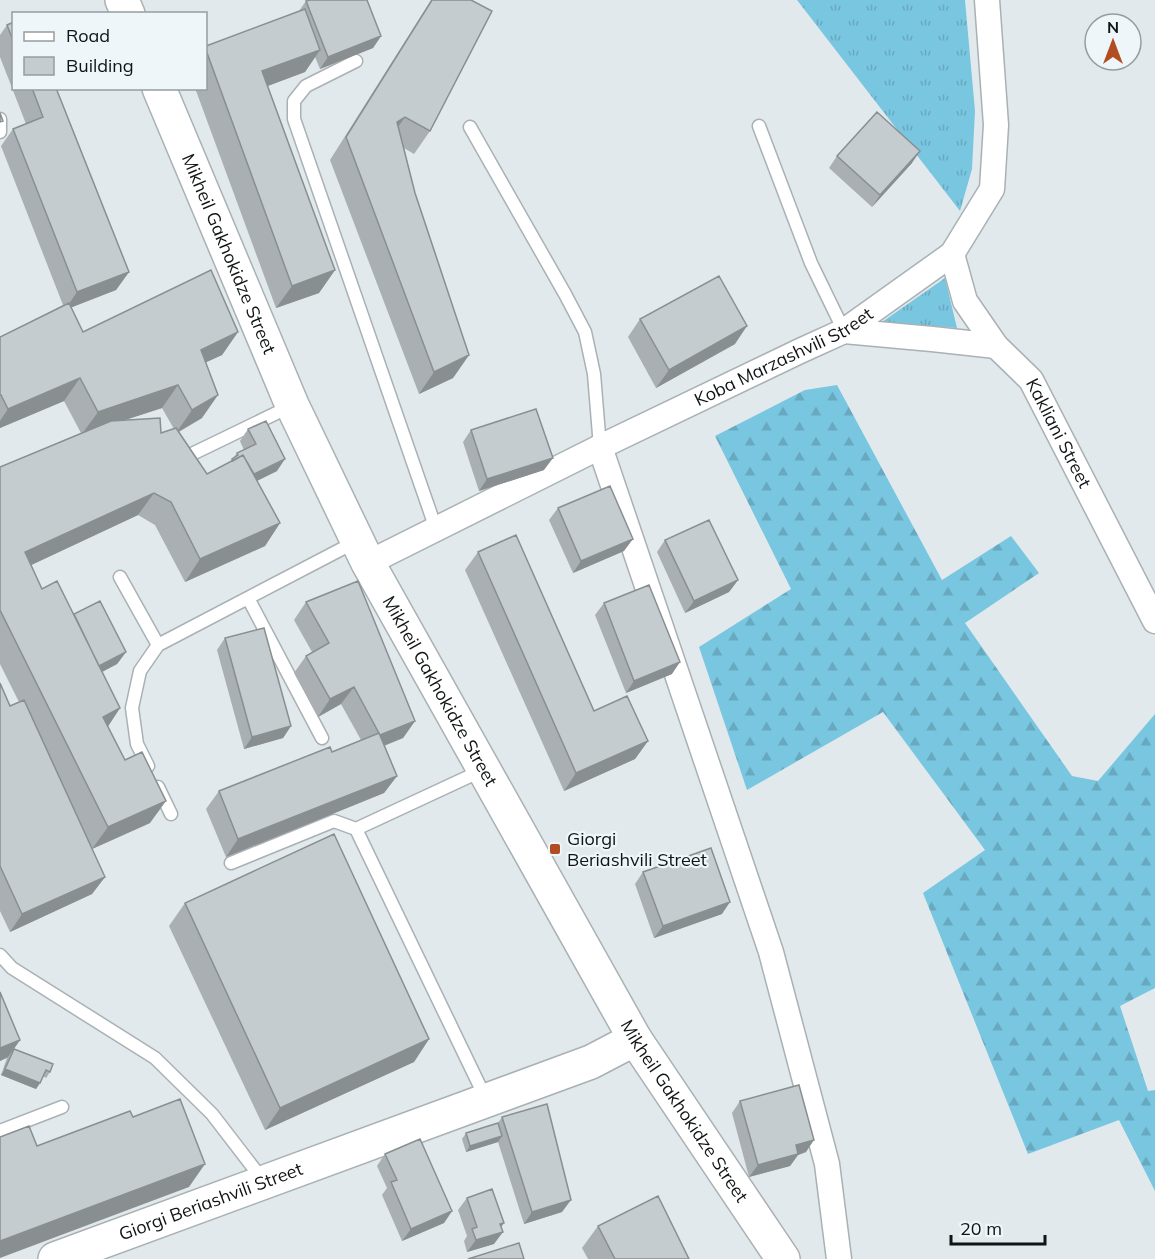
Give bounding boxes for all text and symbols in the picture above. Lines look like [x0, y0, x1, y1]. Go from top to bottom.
legend [12, 12, 207, 90]
north arrow [1083, 12, 1143, 72]
text: N [1107, 17, 1119, 37]
text: Road [66, 24, 110, 47]
text: Building [66, 54, 134, 77]
street label: Mikheil Gakhokidze Street [177, 150, 281, 357]
street label: Koba Marzashvili Street [690, 302, 877, 411]
street label: Kakliani Street [1021, 374, 1097, 492]
street label: Mikheil Gakhokidze Street [378, 592, 503, 790]
place label: Giorgi Beriashvili Street [567, 827, 707, 871]
marker: Giorgi Beriashvili Street [548, 842, 562, 856]
street label: Mikheil Gakhokidze Street [616, 1016, 754, 1207]
street label: Giorgi Beriashvili Street [116, 1157, 306, 1246]
scale bar [951, 1208, 1046, 1246]
text: 20 m [960, 1217, 1002, 1240]

